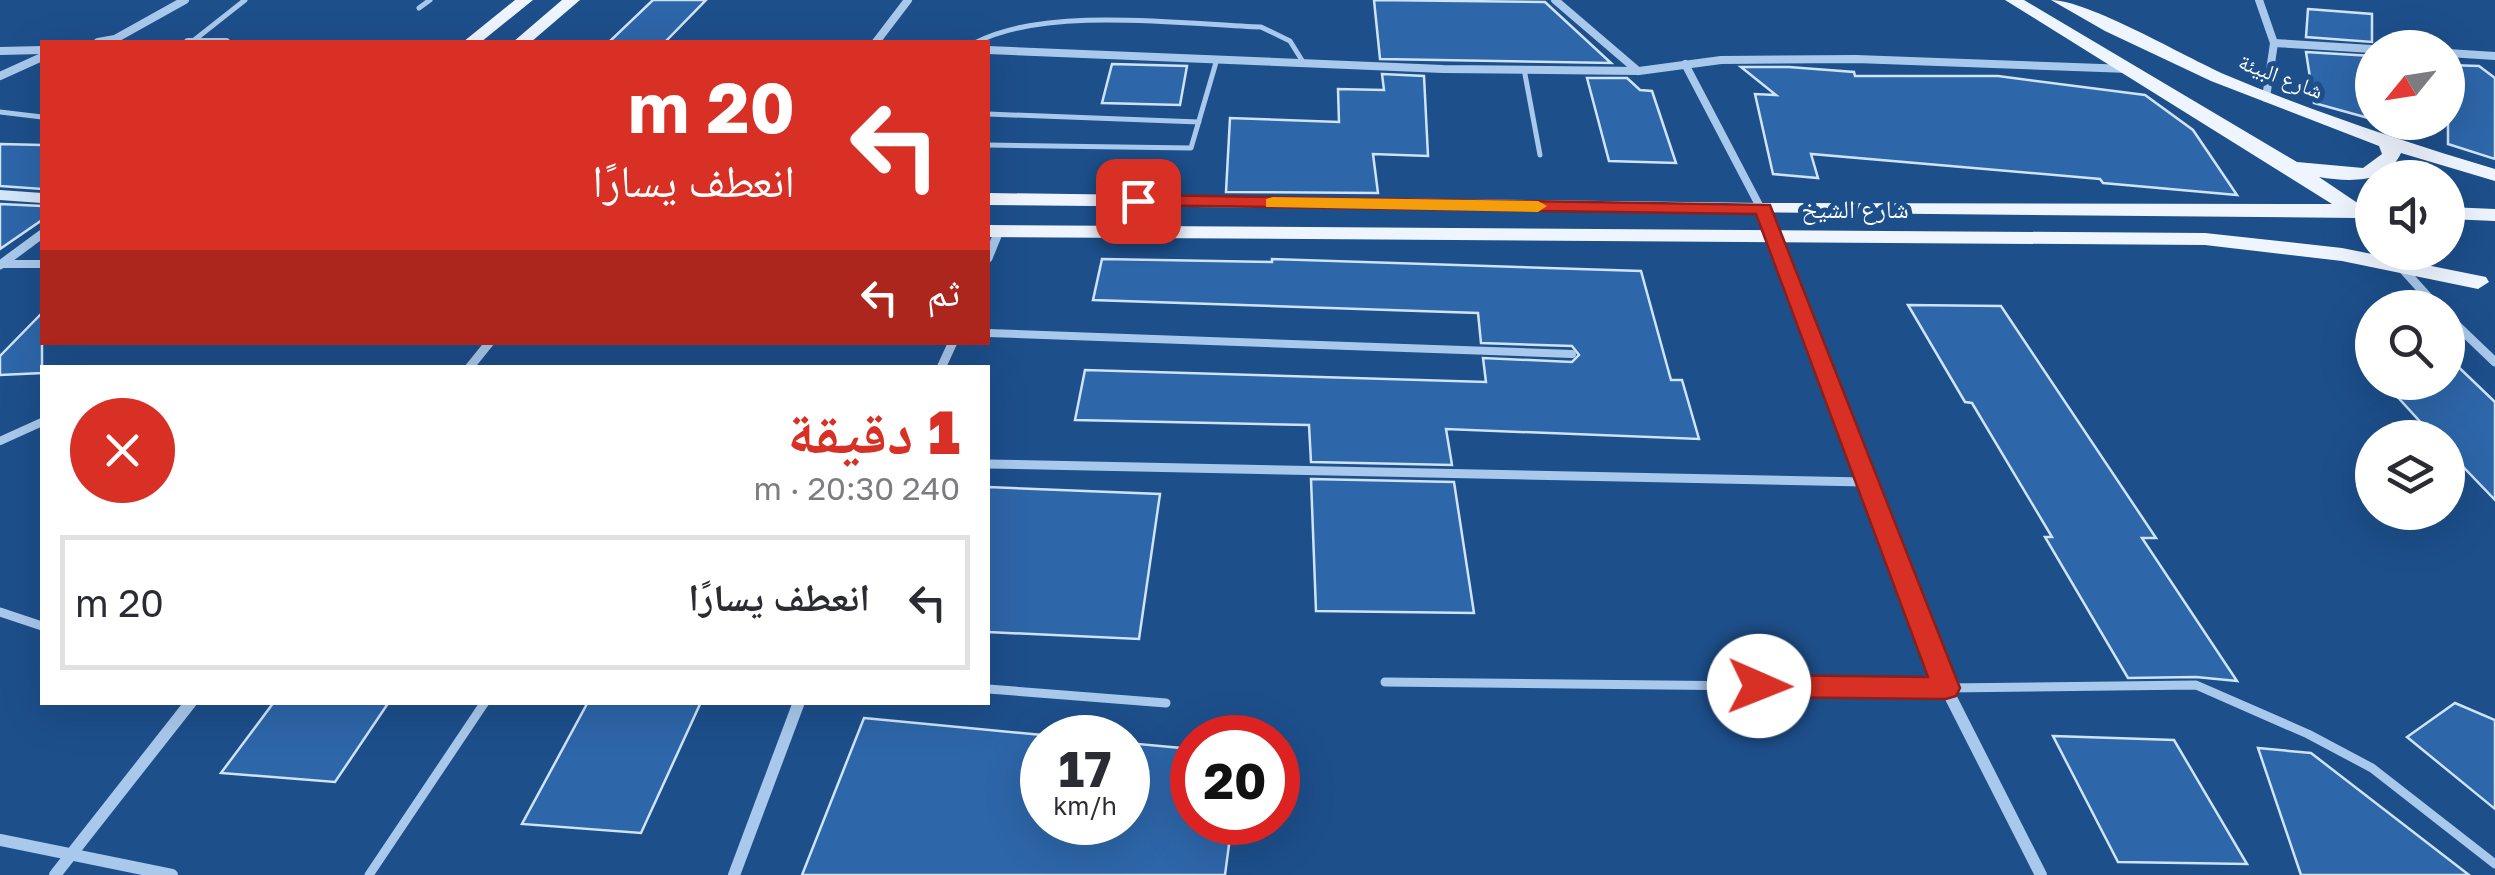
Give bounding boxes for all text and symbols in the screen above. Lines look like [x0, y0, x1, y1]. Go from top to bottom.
north arrow [2355, 30, 2465, 140]
map controls [2355, 30, 2465, 530]
street label: شارع البيئة [2235, 47, 2327, 105]
text: 20 m [628, 64, 795, 148]
icon: left [830, 80, 960, 210]
text: انعطف يسارًا [592, 153, 795, 207]
pin [1096, 159, 1181, 244]
button: sound [2355, 160, 2465, 270]
icon: arrive [1111, 174, 1166, 229]
street label: شارع الشيخ [1801, 193, 1909, 225]
text: ثم [927, 269, 960, 314]
icon: left [852, 270, 907, 325]
button: search [2355, 290, 2465, 400]
text: 1 دقيقة [787, 395, 960, 467]
button: close [70, 398, 175, 503]
button: layers [2355, 420, 2465, 530]
text: 240 m · 20:30 [754, 469, 960, 507]
text: انعطف يسارًا [688, 574, 870, 619]
icon: left [900, 575, 955, 630]
text: 20 m [75, 580, 164, 625]
position arrow [1707, 634, 1811, 738]
speed limit sign: 20 [1170, 715, 1300, 845]
text: 17 [1058, 738, 1111, 798]
text: km/h [1053, 790, 1117, 821]

